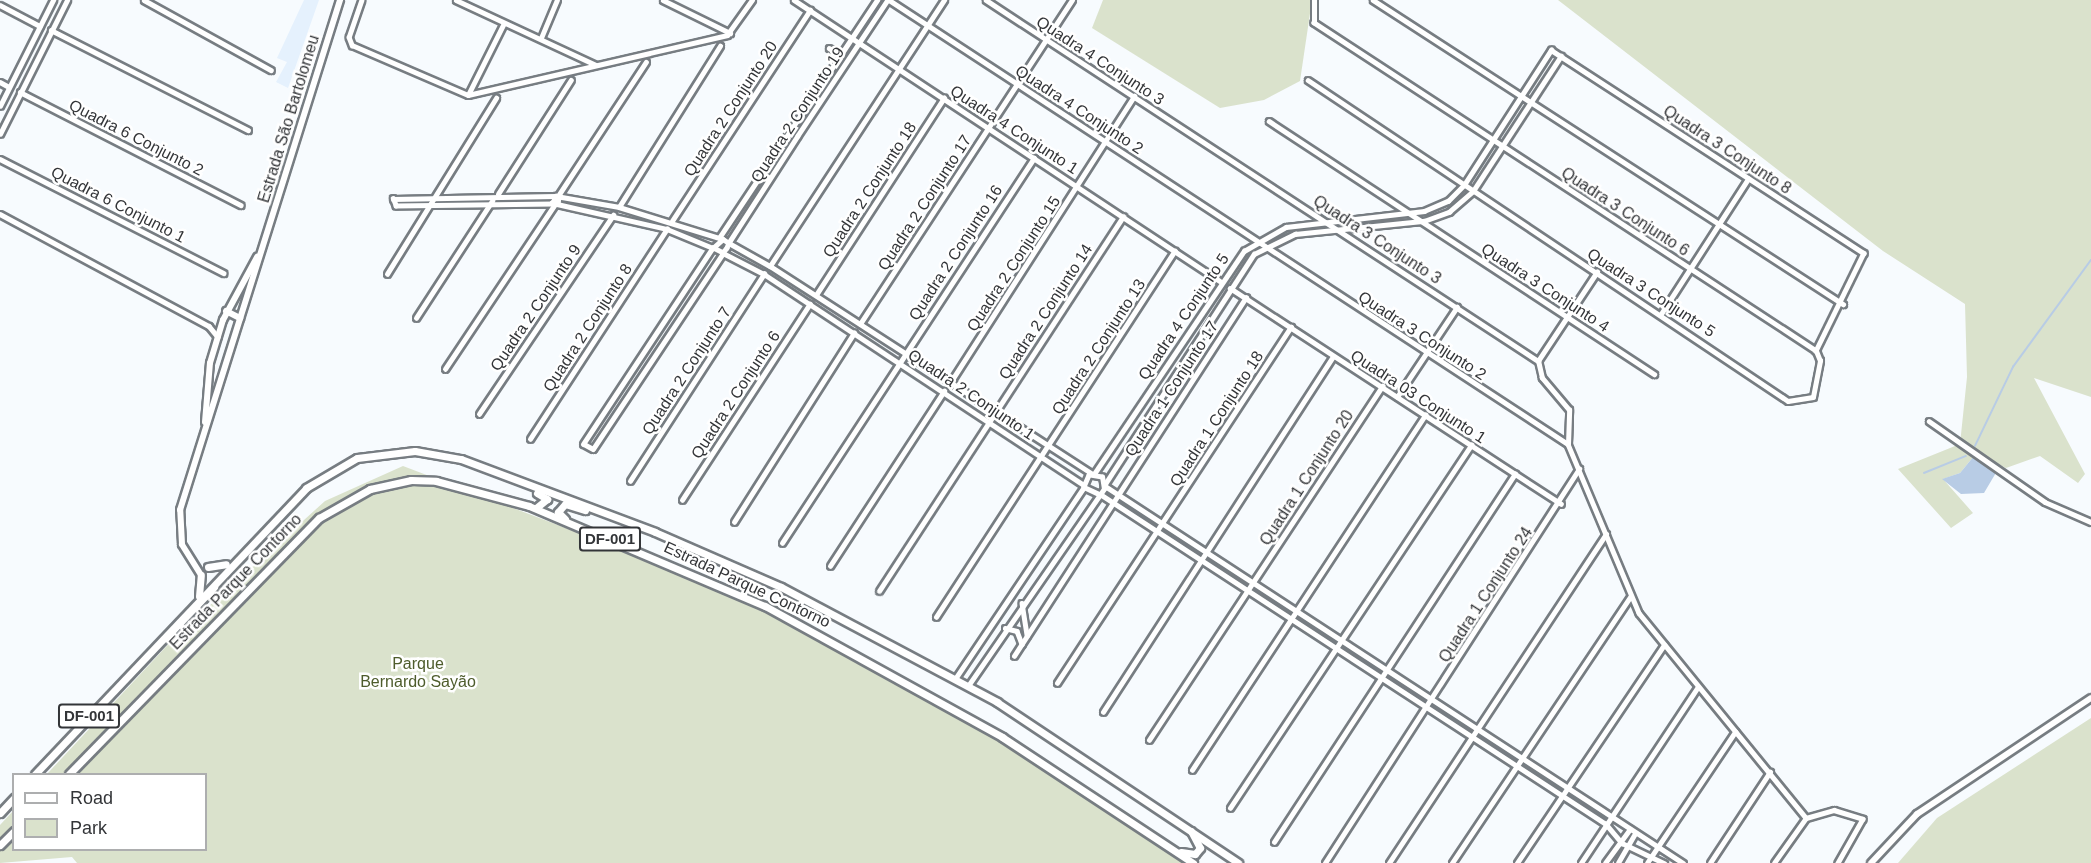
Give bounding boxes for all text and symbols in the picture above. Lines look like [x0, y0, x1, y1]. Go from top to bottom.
street label: Quadra 4 Conjunto 3 [1032, 12, 1168, 110]
street label: Estrada São Bartolomeu [254, 33, 324, 205]
street label: Quadra 2 Conjunto 20 [680, 38, 782, 180]
street label: Quadra 2 Conjunto 19 [747, 44, 849, 186]
street label: Quadra 4 Conjunto 2 [1011, 61, 1147, 159]
street label: Quadra 4 Conjunto 1 [946, 81, 1082, 179]
street label: Quadra 6 Conjunto 2 [65, 96, 207, 180]
street label: Quadra 3 Conjunto 8 [1659, 101, 1795, 199]
street label: Quadra 2 Conjunto 18 [819, 119, 921, 261]
street label: Quadra 2 Conjunto 17 [874, 132, 976, 274]
street label: Quadra 6 Conjunto 1 [47, 163, 189, 247]
street label: Quadra 3 Conjunto 6 [1557, 163, 1693, 261]
street label: Quadra 2 Conjunto 16 [905, 182, 1007, 324]
street label: Quadra 3 Conjunto 3 [1309, 191, 1445, 289]
street label: Quadra 2 Conjunto 15 [963, 193, 1065, 335]
street label: Quadra 3 Conjunto 4 [1477, 239, 1613, 337]
street label: Quadra 2 Conjunto 9 [487, 241, 585, 375]
street label: Quadra 2 Conjunto 14 [995, 241, 1097, 383]
street label: Quadra 3 Conjunto 5 [1583, 244, 1719, 342]
street label: Quadra 4 Conjunto 5 [1135, 250, 1233, 384]
street label: Quadra 2 Conjunto 8 [539, 260, 637, 396]
street label: Quadra 2 Conjunto 13 [1048, 276, 1150, 418]
street label: Quadra 3 Conjunto 2 [1354, 287, 1490, 385]
street label: Quadra 2 Conjunto 7 [638, 303, 736, 439]
street label: Quadra 1 Conjunto 17 [1121, 318, 1223, 460]
street label: Quadra 2 Conjunto 6 [687, 327, 785, 463]
street label: Quadra 2 Conjunto 1 [904, 346, 1038, 444]
street label: Quadra 03 Conjunto 1 [1347, 346, 1489, 448]
street label: Quadra 1 Conjunto 18 [1166, 348, 1268, 490]
street label: Quadra 1 Conjunto 20 [1256, 407, 1358, 549]
street label: Estrada Parque Contorno [166, 510, 306, 654]
street label: Quadra 1 Conjunto 24 [1435, 524, 1537, 666]
road number: DF-001 [578, 527, 642, 551]
street label: Estrada Parque Contorno [661, 538, 833, 632]
park label: Parque Bernardo Sayão [360, 654, 476, 692]
road number: DF-001 [58, 704, 121, 728]
legend [12, 773, 207, 851]
text: Road [70, 788, 113, 808]
text: Park [70, 818, 107, 838]

